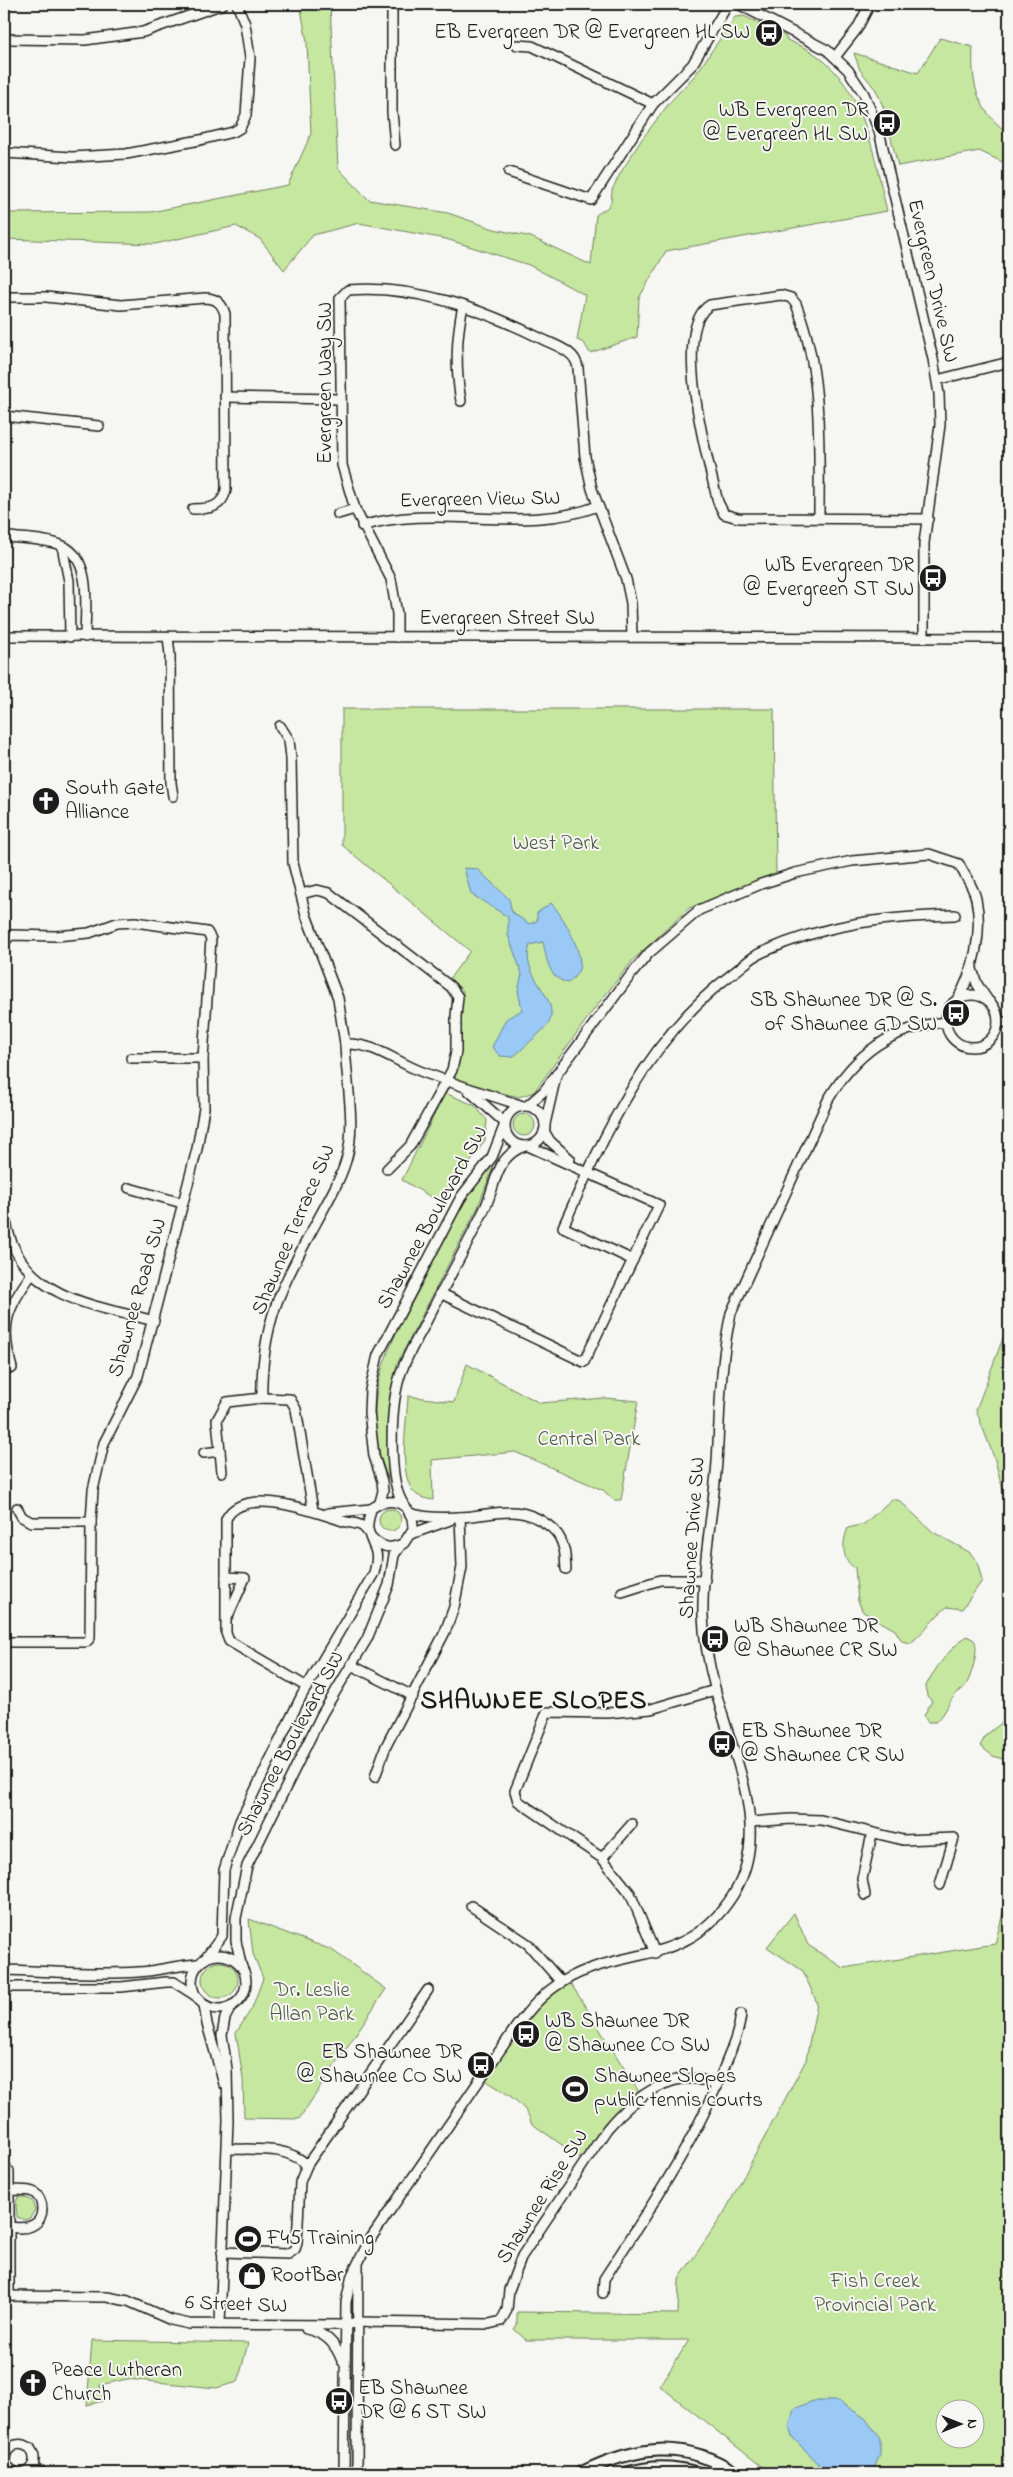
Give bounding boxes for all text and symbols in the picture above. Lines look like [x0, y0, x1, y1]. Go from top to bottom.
place label: EB Evergreen DR @ Evergreen HL SW [434, 18, 750, 50]
bus stop icon: EB Evergreen DR @ Evergreen HL SW [754, 18, 784, 48]
place label: WB Evergreen DR @ Evergreen HL SW [703, 96, 868, 152]
bus stop icon: WB Evergreen DR @ Evergreen HL SW [872, 108, 902, 138]
street label: Evergreen Drive SW [897, 196, 965, 366]
street label: Evergreen Way SW [311, 302, 343, 464]
street label: Evergreen View SW [399, 484, 561, 518]
place label: WB Evergreen DR @ Evergreen ST SW [743, 551, 914, 607]
bus stop icon: WB Evergreen DR @ Evergreen ST SW [918, 563, 948, 593]
street label: Evergreen Street SW [419, 604, 595, 636]
place label: South Gate Alliance [65, 774, 165, 828]
church icon: South Gate Alliance [31, 786, 61, 816]
park label: West Park [513, 829, 600, 859]
place label: SB Shawnee DR @ S. of Shawnee GD SW [750, 986, 937, 1040]
bus stop icon: SB Shawnee DR @ S. of Shawnee GD SW [941, 998, 971, 1028]
street label: Shawnee Boulevard SW [370, 1121, 496, 1315]
street label: Shawnee Terrace SW [245, 1140, 343, 1320]
street label: Shawnee Road SW [101, 1215, 175, 1381]
park label: Central Park [538, 1425, 641, 1455]
street label: Shawnee Drive SW [672, 1456, 714, 1620]
place label: WB Shawnee DR @ Shawnee CR SW [734, 1612, 898, 1666]
bus stop icon: WB Shawnee DR @ Shawnee CR SW [700, 1624, 730, 1654]
street label: Shawnee Boulevard SW [229, 1646, 353, 1842]
district label: SHAWNEE SLOPES [421, 1683, 647, 1721]
place label: EB Shawnee DR @ Shawnee CR SW [741, 1717, 905, 1771]
bus stop icon: EB Shawnee DR @ Shawnee CR SW [707, 1729, 737, 1759]
park label: Dr. Leslie Allan Park [270, 1976, 355, 2030]
place label: WB Shawnee DR @ Shawnee CO SW [545, 2007, 710, 2061]
bus stop icon: WB Shawnee DR @ Shawnee CO SW [511, 2019, 541, 2049]
place label: EB Shawnee DR @ Shawnee CO SW [297, 2038, 462, 2092]
bus stop icon: EB Shawnee DR @ Shawnee CO SW [466, 2050, 496, 2080]
place label: Shawnee Slopes public tennis courts [594, 2062, 763, 2116]
sports icon: Shawnee Slopes public tennis courts [560, 2074, 590, 2104]
street label: Shawnee Rise SW [490, 2124, 596, 2270]
sports icon: F45 Training [233, 2224, 263, 2254]
place label: F45 Training [266, 2224, 374, 2256]
shop icon: RootBar [237, 2261, 267, 2291]
place label: RootBar [271, 2261, 344, 2291]
park label: Fish Creek Provincial Park [814, 2267, 937, 2321]
street label: 6 Street SW [184, 2288, 288, 2322]
place label: Peace Lutheran Church [52, 2356, 182, 2410]
church icon: Peace Lutheran Church [18, 2368, 48, 2398]
place label: EB Shawnee DR @ 6 ST SW [357, 2374, 486, 2428]
bus stop icon: EB Shawnee DR @ 6 ST SW [324, 2386, 354, 2416]
north arrow [936, 2400, 986, 2450]
text: N [961, 2419, 982, 2429]

